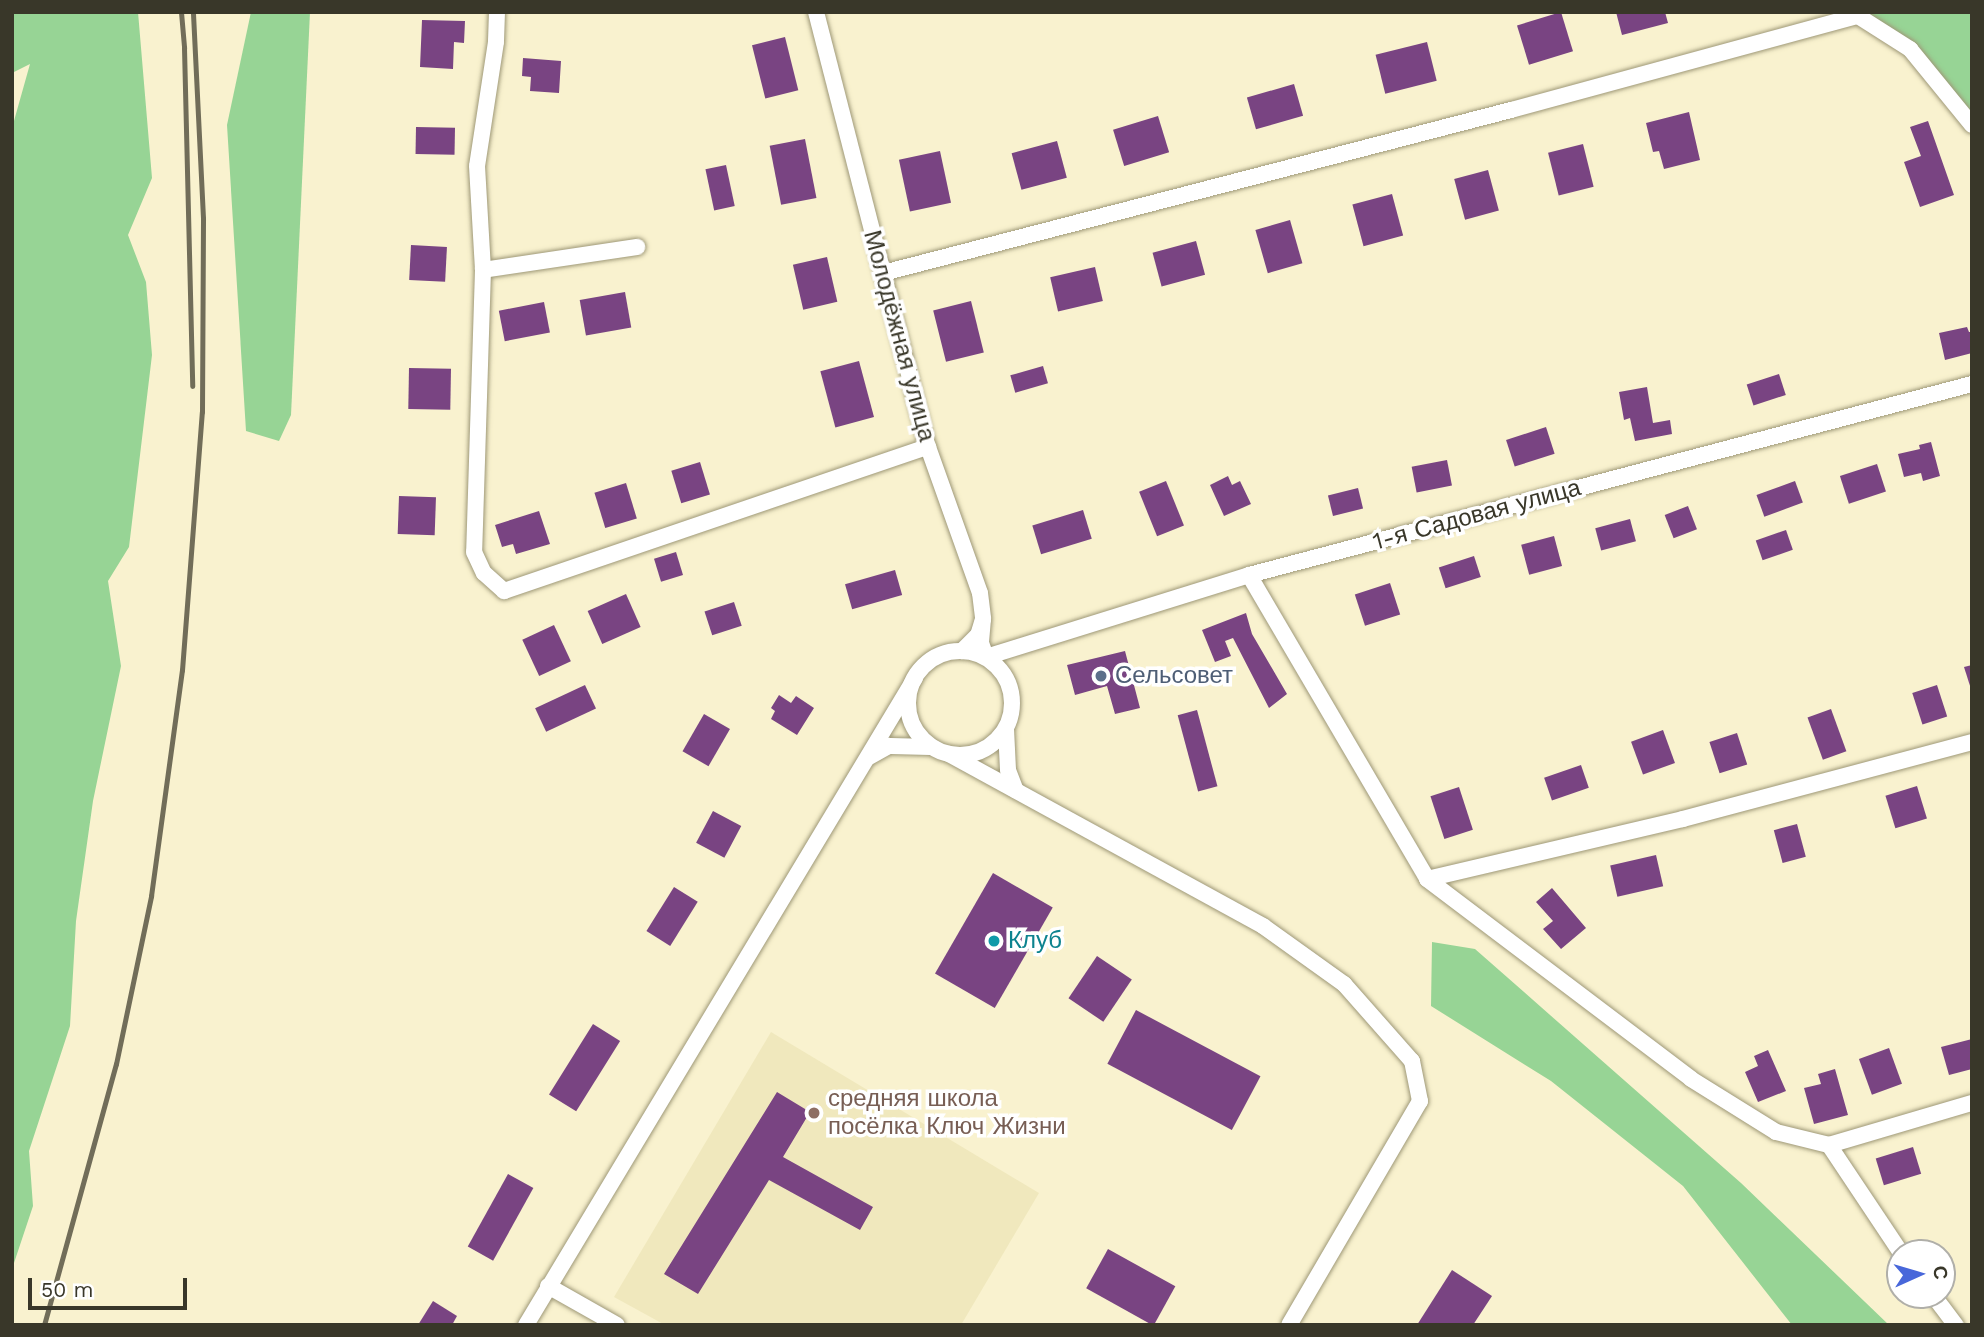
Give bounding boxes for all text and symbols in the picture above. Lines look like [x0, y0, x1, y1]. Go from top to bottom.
street label: Молодёжная улица [857, 227, 941, 445]
street label: 1-я Садовая улица [1370, 473, 1584, 557]
place label: Сельсовет [1115, 662, 1233, 690]
marker: Сельсовет [1093, 668, 1109, 684]
place label: Клуб [1008, 927, 1062, 955]
marker: Клуб [986, 933, 1002, 949]
place label: средняя школа посёлка Ключ Жизни [828, 1085, 1066, 1141]
marker: средняя школа посёлка Ключ Жизни [806, 1105, 822, 1121]
north arrow [1886, 1239, 1956, 1309]
scale bar [32, 1264, 191, 1308]
text: С [1929, 1265, 1952, 1280]
text: 50 m [41, 1277, 93, 1302]

